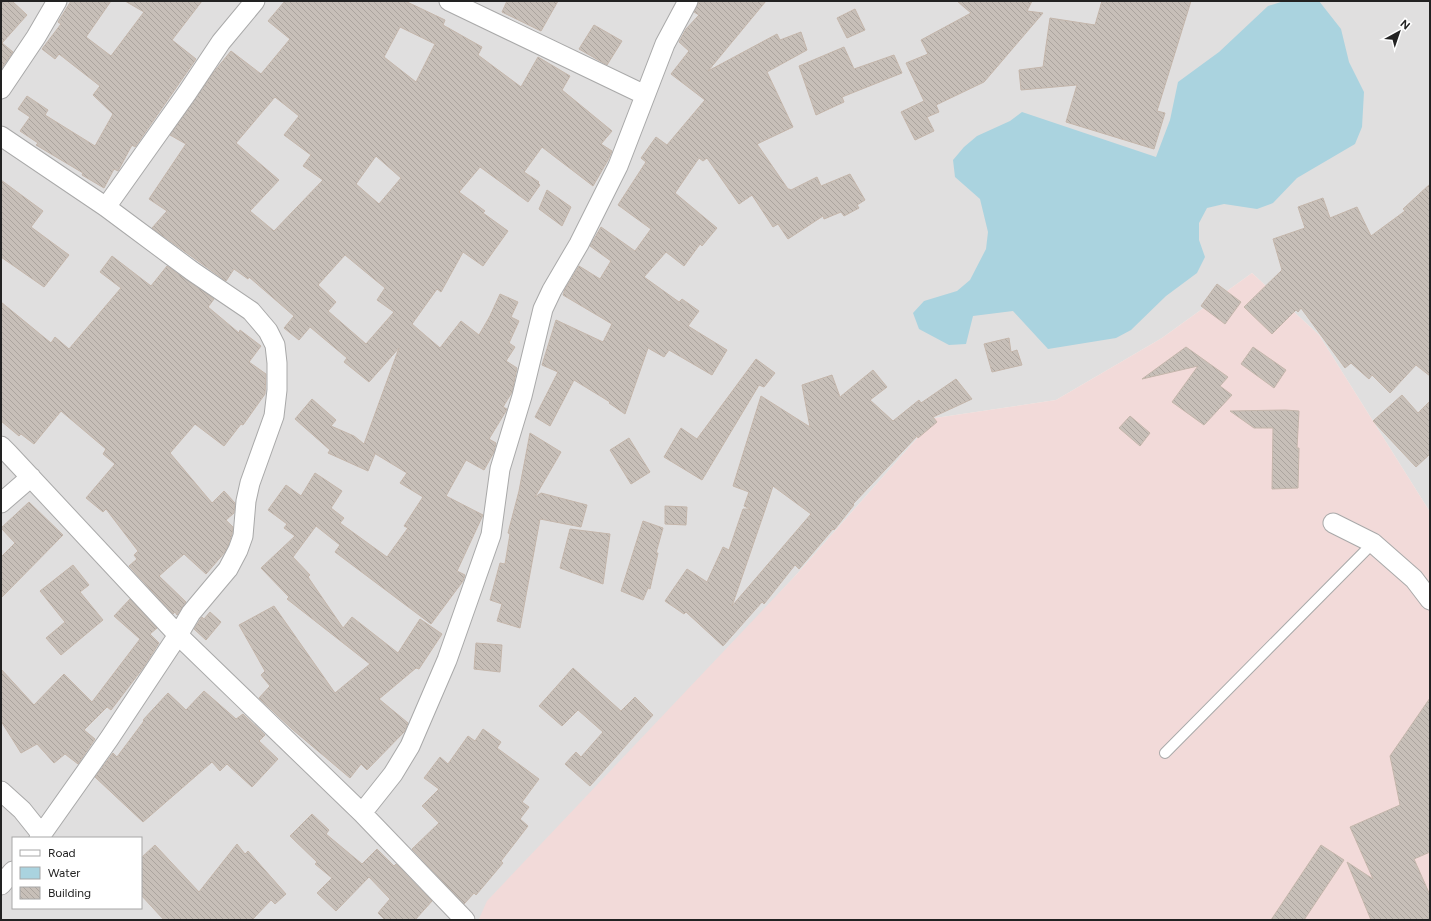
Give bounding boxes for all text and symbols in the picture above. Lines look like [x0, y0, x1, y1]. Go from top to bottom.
north arrow [1379, 12, 1419, 52]
text: N [1398, 17, 1413, 32]
legend [12, 837, 142, 909]
text: Road [48, 846, 76, 860]
text: Water [48, 866, 80, 880]
text: Building [48, 886, 91, 900]

